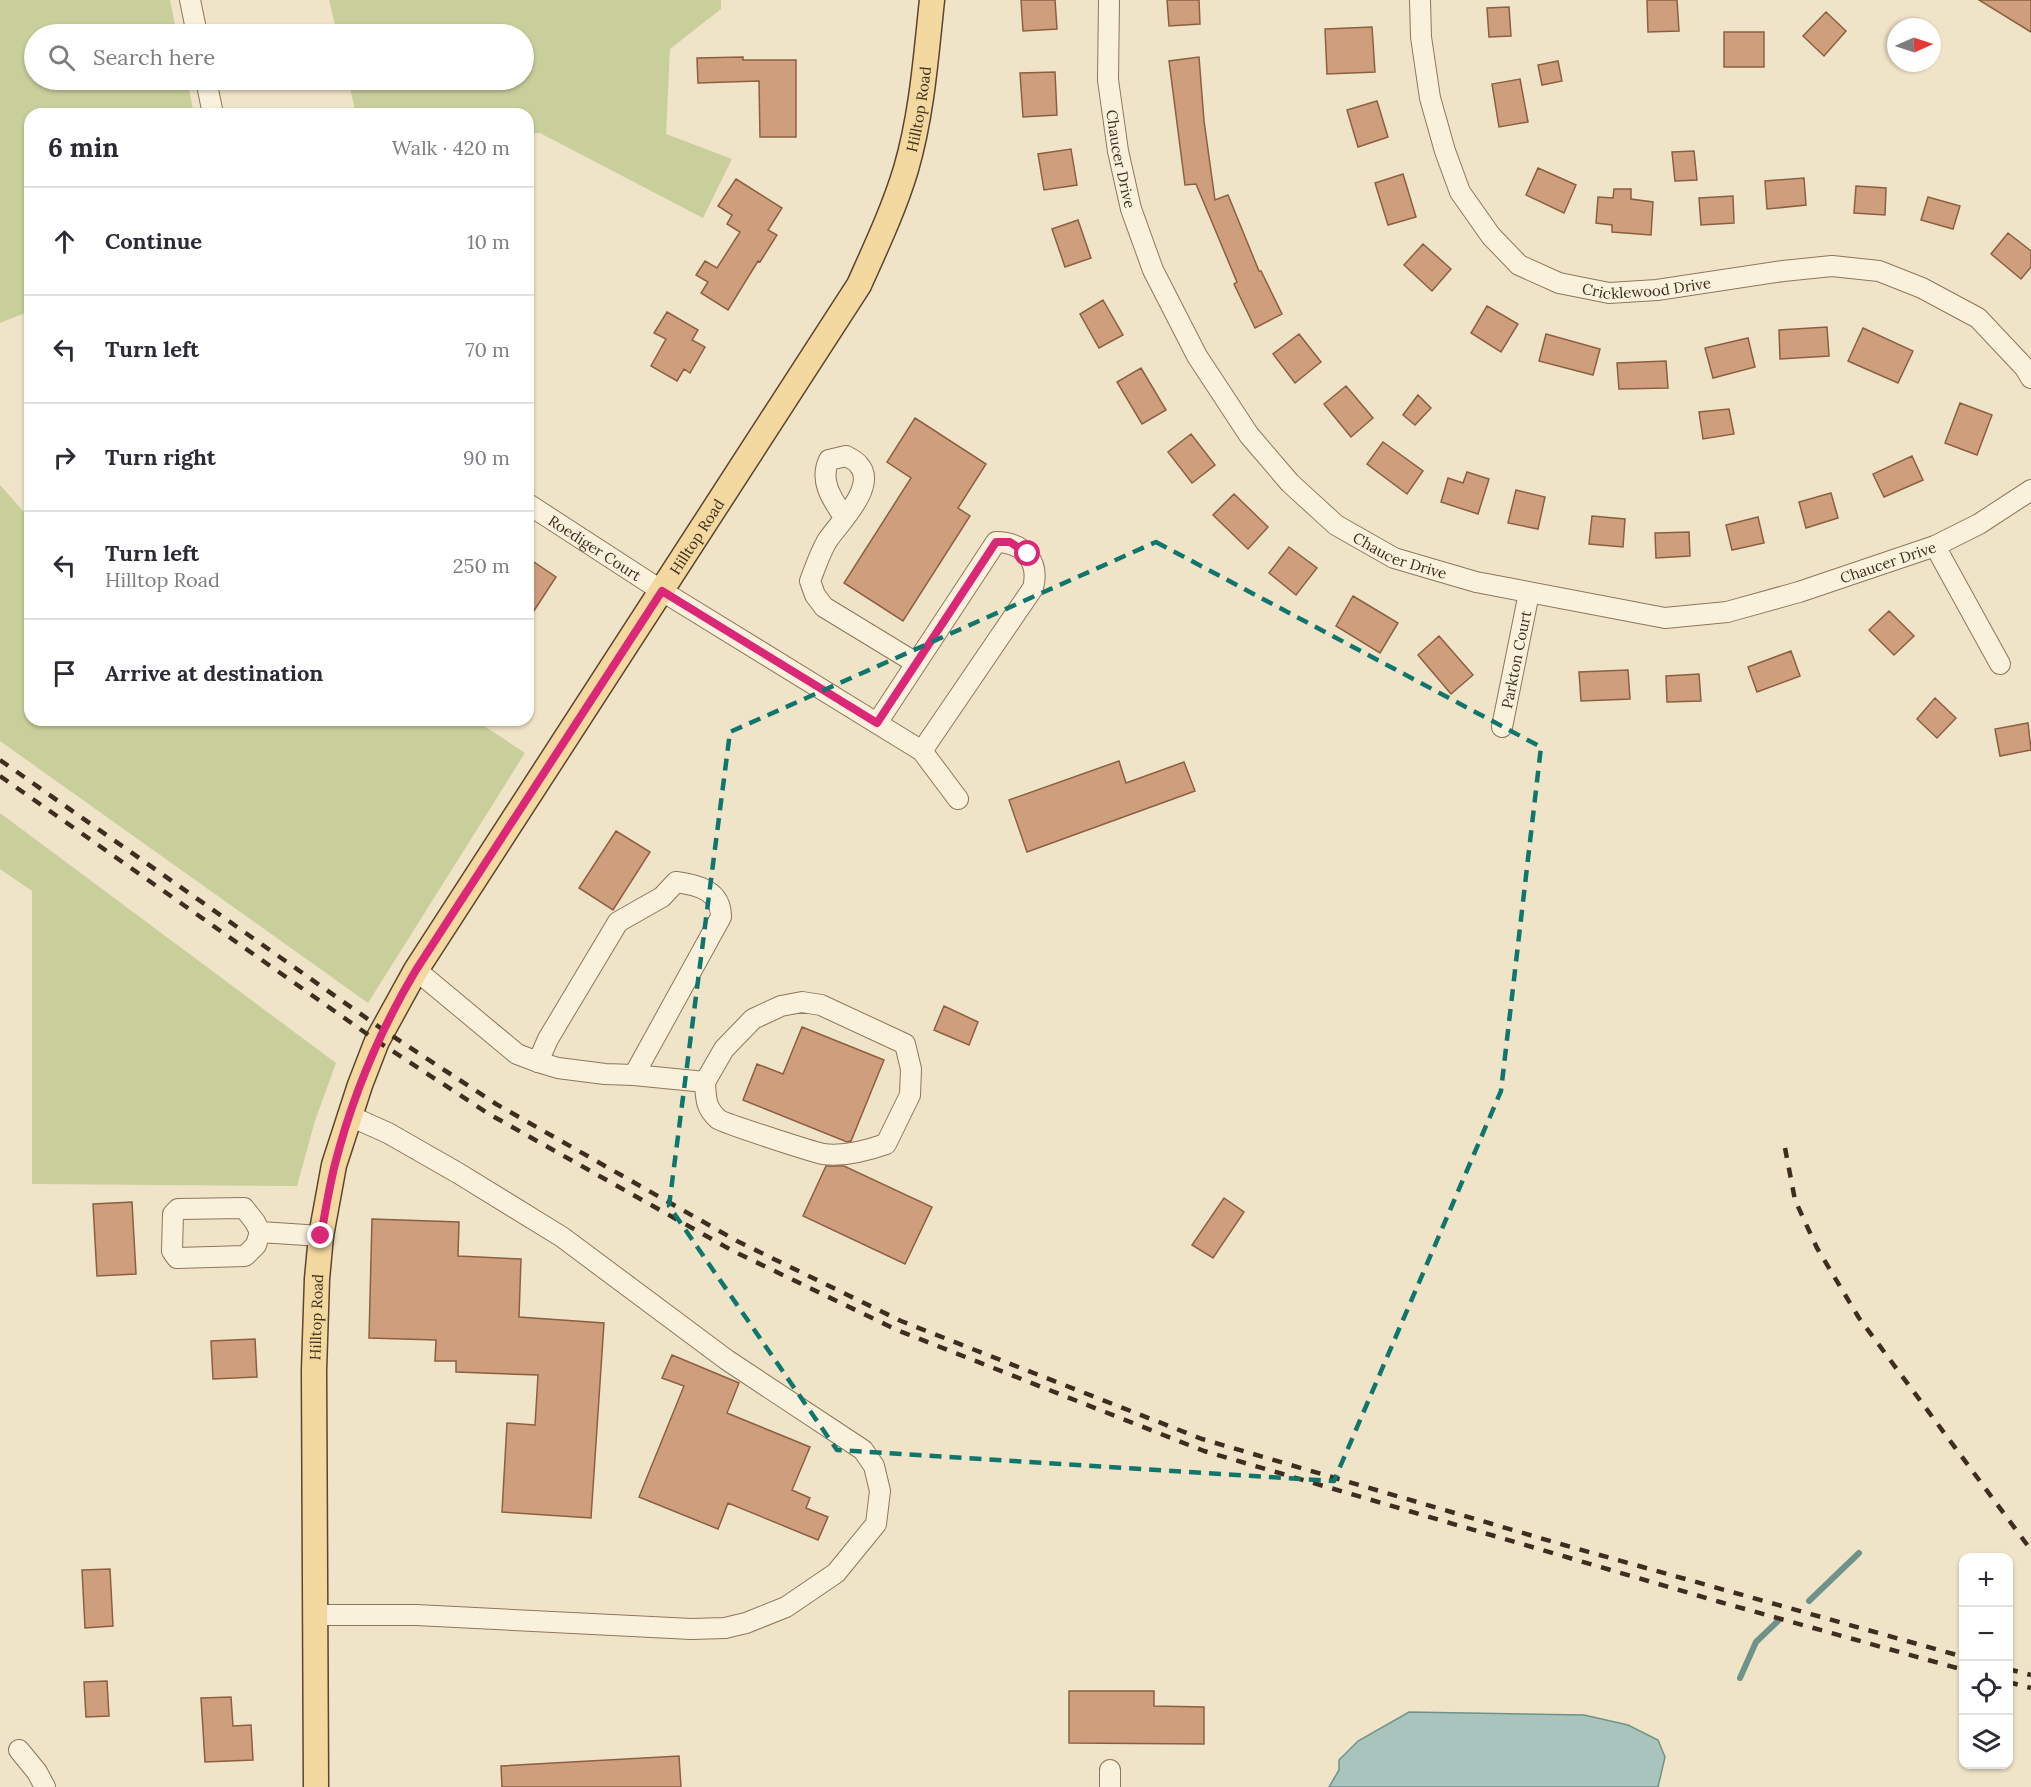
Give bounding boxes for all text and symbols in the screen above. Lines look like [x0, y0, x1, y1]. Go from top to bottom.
north arrow [1887, 18, 1941, 72]
search box [24, 24, 534, 90]
icon: search [45, 41, 78, 74]
text: Search here [93, 43, 215, 71]
street label: Hilltop Road [901, 65, 934, 154]
street label: Chaucer Drive [1103, 108, 1140, 210]
text: 6 min [48, 131, 119, 164]
text: Walk · 420 m [392, 135, 510, 160]
icon: ahead [48, 225, 81, 258]
text: Continue [105, 227, 202, 255]
text: 10 m [467, 229, 510, 254]
street label: Cricklewood Drive [1581, 273, 1712, 303]
icon: left [48, 333, 81, 366]
text: Turn left [105, 335, 199, 363]
text: 70 m [465, 337, 510, 362]
icon: right [48, 441, 81, 474]
text: Turn right [105, 443, 216, 471]
text: 90 m [463, 445, 510, 470]
street label: Hilltop Road [665, 495, 728, 578]
street label: Roediger Court [545, 510, 645, 585]
street label: Chaucer Drive [1350, 527, 1449, 583]
street label: Chaucer Drive [1837, 537, 1938, 587]
text: Turn left [105, 539, 199, 567]
route start [1014, 540, 1040, 566]
icon: left [48, 549, 81, 582]
text: 250 m [453, 553, 510, 578]
text: Hilltop Road [105, 567, 220, 592]
street label: Parkton Court [1496, 608, 1535, 710]
icon: arrive [48, 657, 81, 690]
text: Arrive at destination [105, 659, 323, 687]
route end [307, 1222, 333, 1248]
street label: Hilltop Road [305, 1273, 327, 1361]
map controls [1959, 1553, 2013, 1769]
button: + [1959, 1553, 2013, 1607]
button: − [1959, 1607, 2013, 1661]
button: locate [1959, 1661, 2013, 1715]
button: layers [1959, 1715, 2013, 1769]

